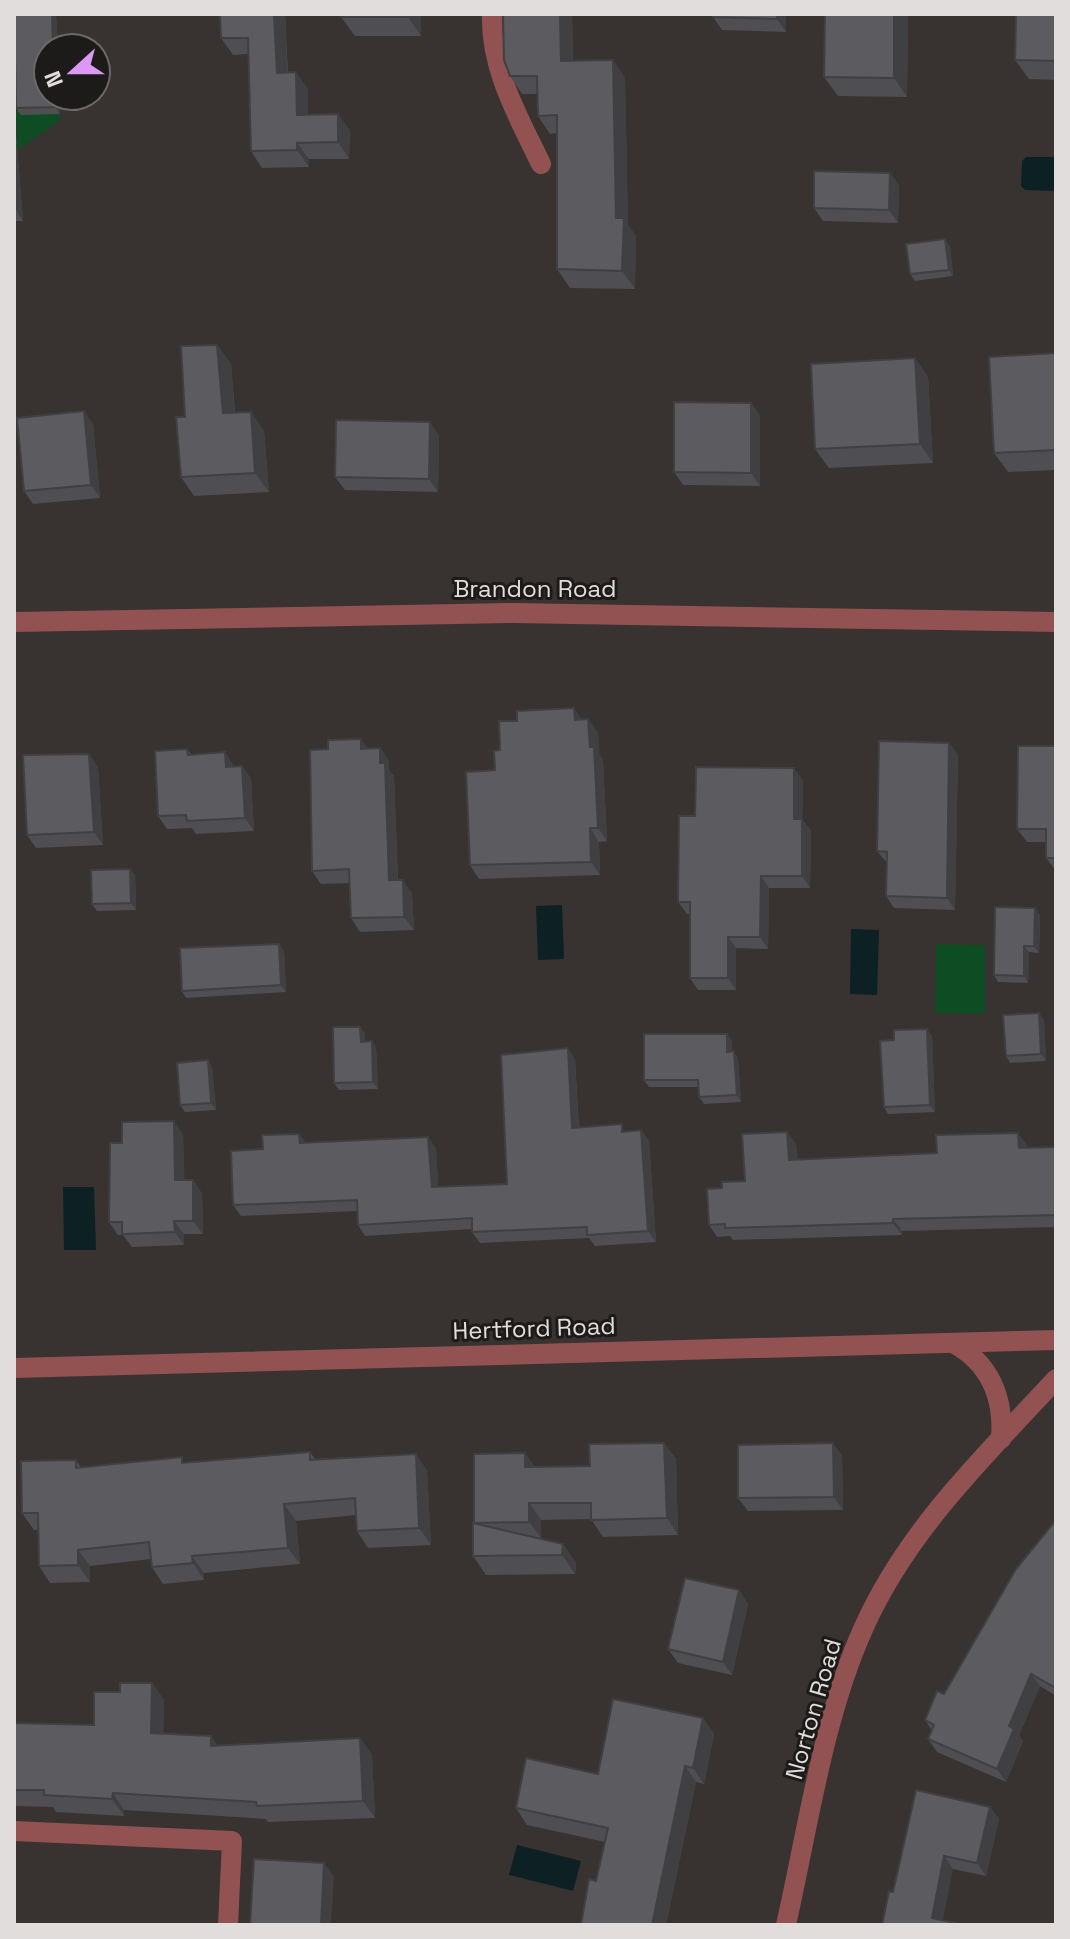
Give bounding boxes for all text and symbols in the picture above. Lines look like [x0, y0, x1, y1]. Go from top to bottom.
north arrow [32, 32, 112, 112]
text: N [38, 67, 69, 91]
street label: Brandon Road [453, 573, 617, 604]
street label: Hertford Road [452, 1310, 616, 1346]
street label: Norton Road [778, 1635, 848, 1783]

